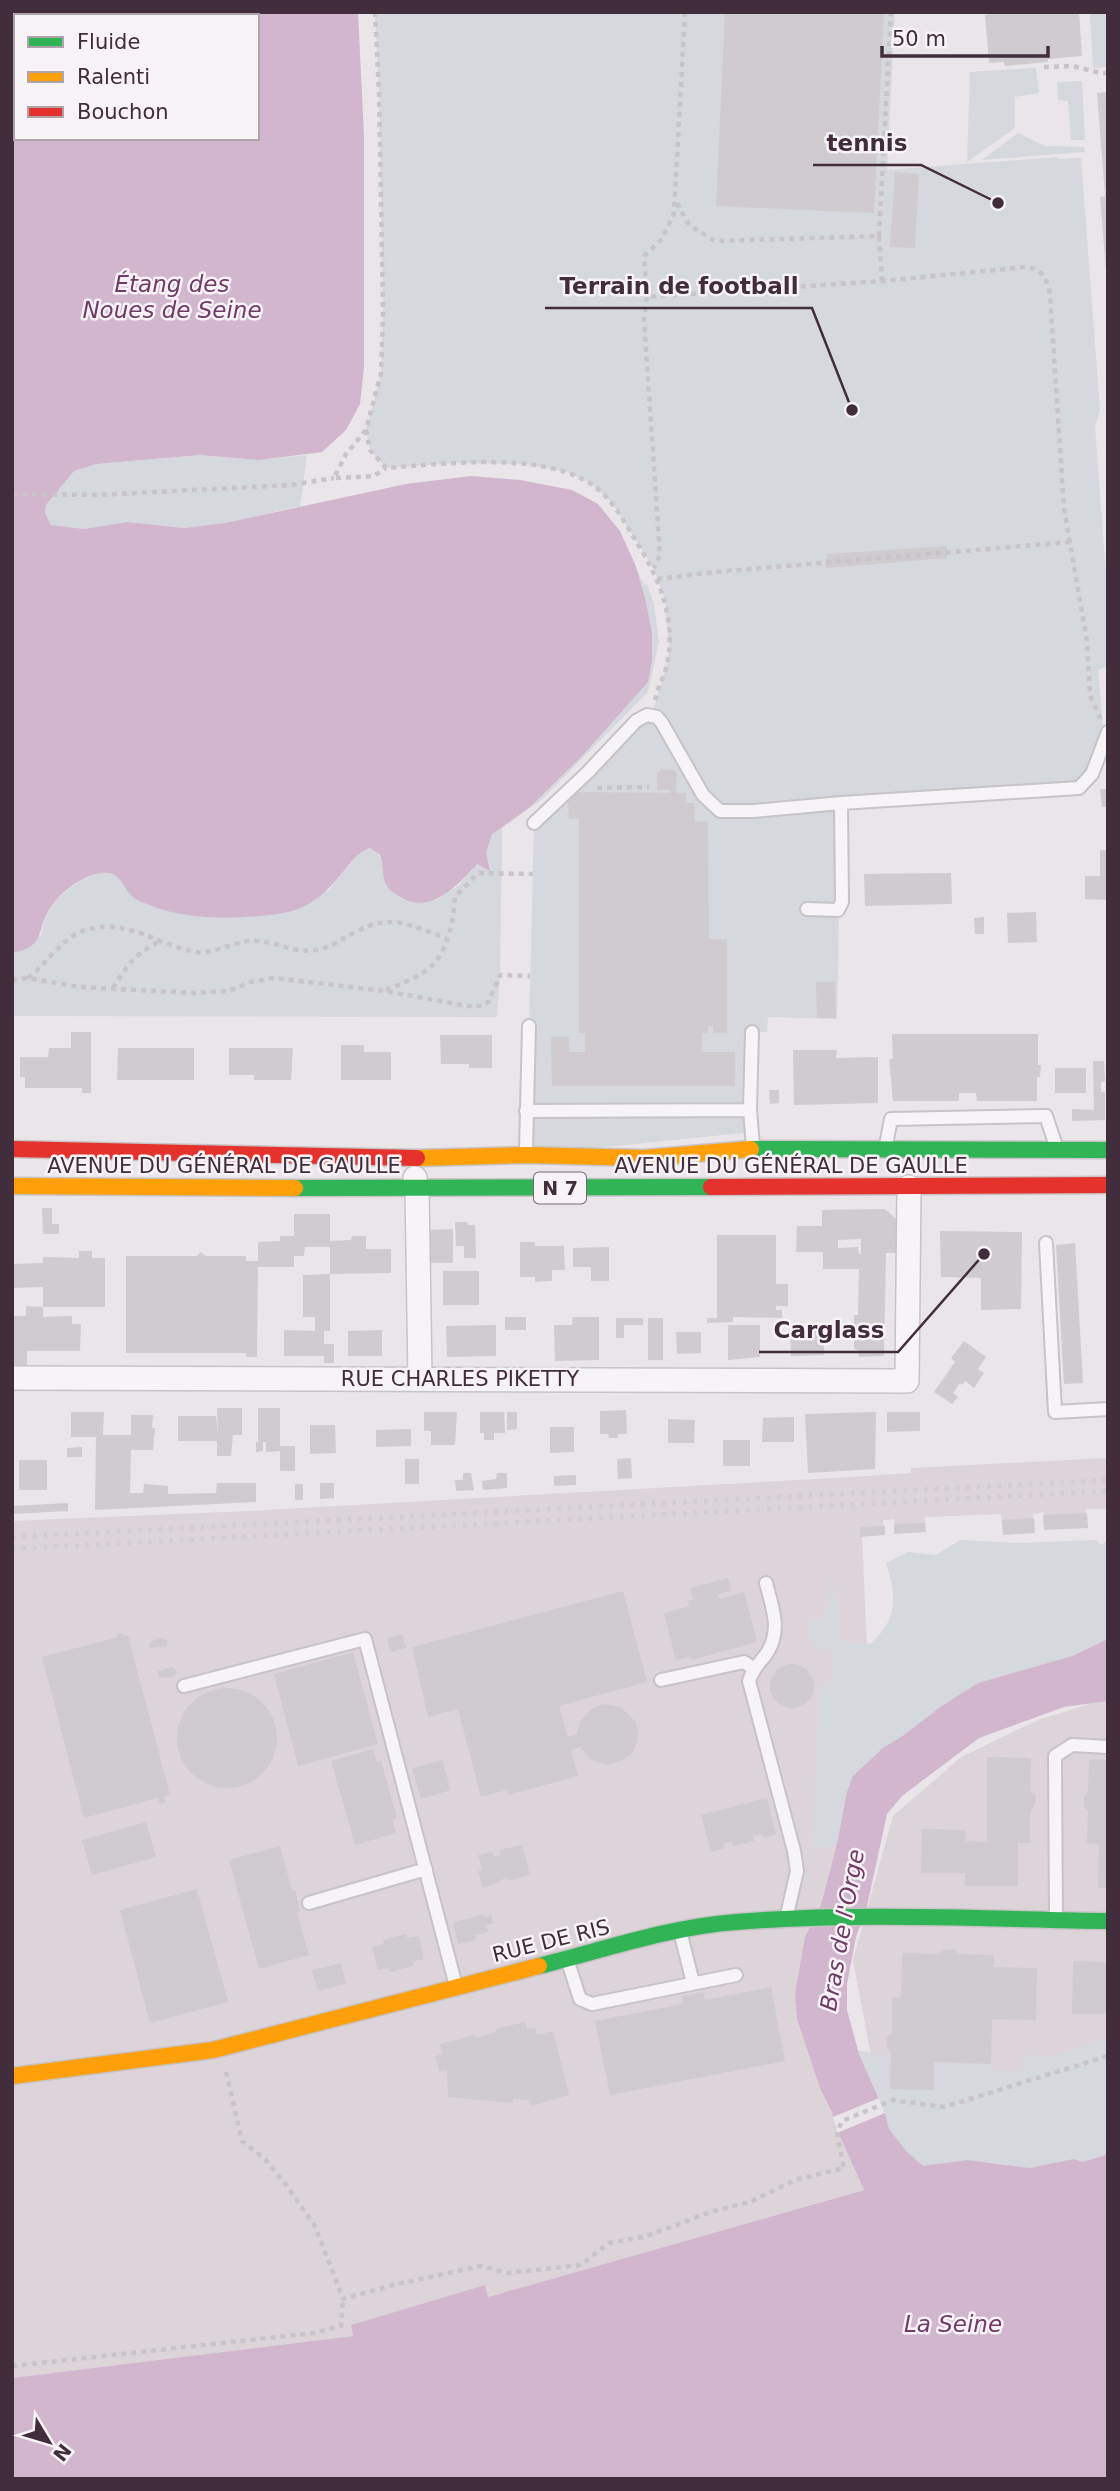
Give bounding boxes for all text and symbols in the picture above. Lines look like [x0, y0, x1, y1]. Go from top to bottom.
legend [14, 14, 259, 140]
scale bar [882, 14, 1048, 58]
text: 50 m [892, 27, 946, 51]
text: Fluide [77, 30, 140, 54]
text: Ralenti [77, 65, 150, 89]
text: Bouchon [77, 100, 169, 124]
callout: tennis [813, 121, 921, 165]
text: tennis [827, 130, 907, 156]
callout: Terrain de football [545, 264, 812, 308]
water label: Étang des Noues de Seine [82, 270, 262, 323]
text: Terrain de football [559, 273, 799, 299]
street label: AVENUE DU GÉNÉRAL DE GAULLE [47, 1153, 401, 1178]
street label: AVENUE DU GÉNÉRAL DE GAULLE [614, 1153, 968, 1178]
road number: N 7 [534, 1172, 586, 1204]
callout: Carglass [759, 1308, 898, 1352]
text: Carglass [774, 1317, 885, 1343]
street label: RUE CHARLES PIKETTY [341, 1367, 579, 1391]
water label: Bras de l'Orge [815, 1847, 869, 2013]
street label: RUE DE RIS [490, 1915, 612, 1967]
water label: La Seine [904, 2311, 1002, 2337]
north arrow [14, 2407, 84, 2477]
text: N [49, 2439, 76, 2466]

